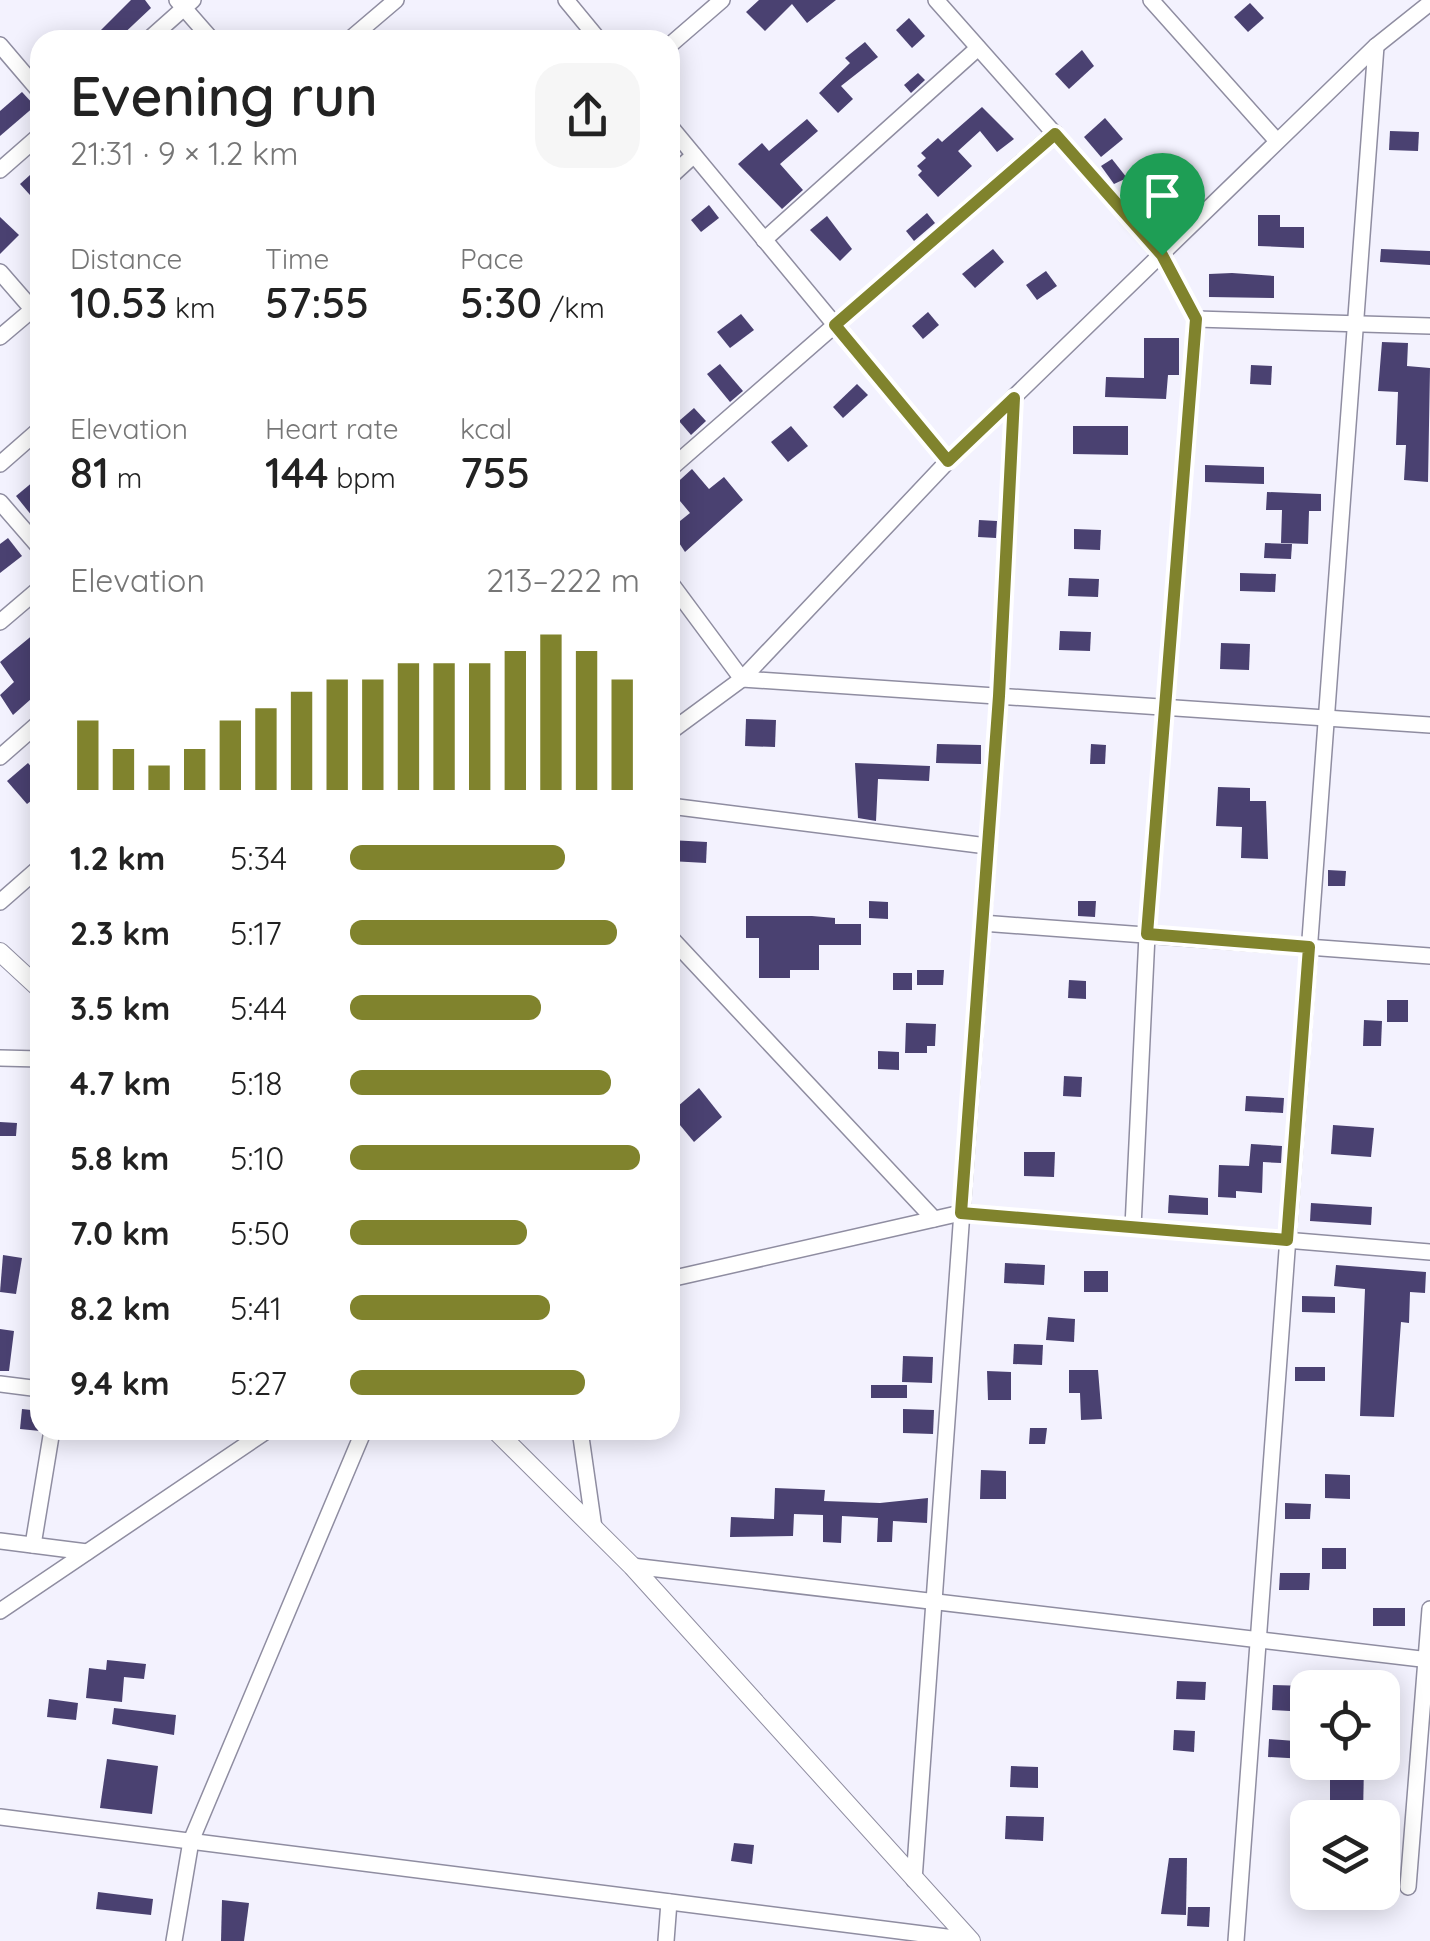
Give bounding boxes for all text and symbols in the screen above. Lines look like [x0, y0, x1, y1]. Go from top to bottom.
text: Evening run [70, 61, 378, 130]
button: share [535, 63, 640, 168]
text: 21:31 · 9 × 1.2 km [70, 133, 298, 173]
pin [1120, 153, 1205, 256]
icon: arrive [1135, 168, 1190, 223]
text: Distance [70, 241, 182, 276]
text: Time [265, 241, 329, 276]
text: Pace [460, 241, 524, 276]
text: 10.53 [70, 276, 167, 329]
text: 57:55 [265, 276, 369, 329]
text: 5:30 [460, 276, 542, 329]
text: km [167, 290, 215, 325]
text: /km [542, 290, 605, 325]
text: Elevation [70, 411, 188, 446]
text: Heart rate [265, 411, 399, 446]
text: kcal [460, 411, 512, 446]
text: 81 [70, 446, 109, 499]
text: 144 [265, 446, 329, 499]
text: 755 [460, 446, 530, 499]
text: m [109, 460, 142, 495]
text: bpm [329, 460, 396, 495]
text: Elevation [70, 560, 205, 600]
text: 213–222 m [486, 560, 640, 600]
text: 1.2 km [70, 838, 165, 878]
text: 5:34 [230, 838, 287, 878]
text: 2.3 km [70, 913, 170, 953]
text: 5:17 [230, 913, 282, 953]
text: 3.5 km [70, 988, 170, 1028]
text: 5:44 [230, 988, 287, 1028]
text: 4.7 km [70, 1063, 171, 1103]
text: 5:18 [230, 1063, 283, 1103]
text: 5.8 km [70, 1138, 169, 1178]
text: 5:10 [230, 1138, 284, 1178]
text: 7.0 km [70, 1213, 170, 1253]
text: 5:50 [230, 1213, 290, 1253]
text: 8.2 km [70, 1288, 170, 1328]
text: 5:41 [230, 1288, 282, 1328]
text: 9.4 km [70, 1363, 169, 1403]
text: 5:27 [230, 1363, 287, 1403]
map controls [1290, 1670, 1400, 1910]
button: locate [1290, 1670, 1400, 1780]
button: layers [1290, 1800, 1400, 1910]

